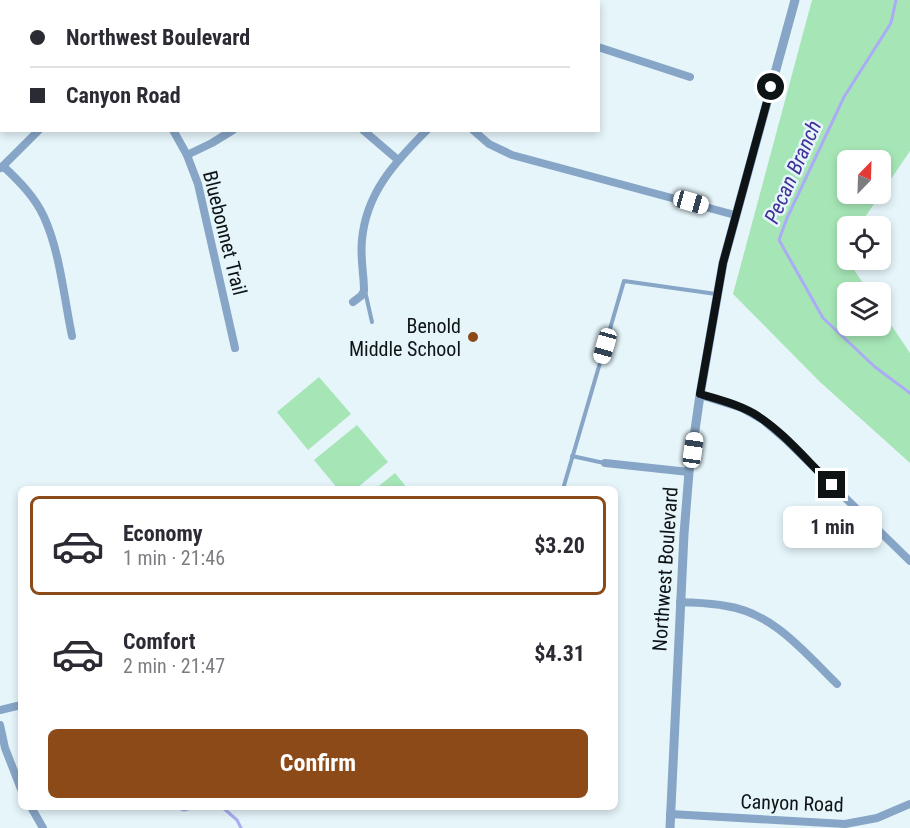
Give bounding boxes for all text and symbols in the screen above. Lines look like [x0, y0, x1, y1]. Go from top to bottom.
text: Northwest Boulevard [66, 25, 250, 50]
route start [757, 73, 784, 100]
text: Canyon Road [66, 83, 181, 108]
water label: Pecan Branch [760, 117, 826, 227]
north arrow [837, 150, 891, 204]
map controls [837, 150, 891, 336]
street label: Bluebonnet Trail [198, 168, 252, 298]
car [671, 188, 711, 216]
button: locate [837, 216, 891, 270]
button: layers [837, 282, 891, 336]
place label: Benold Middle School [349, 314, 461, 361]
car [591, 326, 619, 366]
marker: Benold Middle School [466, 330, 480, 344]
car [682, 431, 704, 469]
route end [818, 471, 845, 498]
street label: Northwest Boulevard [647, 486, 683, 652]
callout: 1 min [782, 506, 882, 548]
text: 1 min [810, 515, 855, 539]
icon: car [51, 519, 105, 573]
text: Economy [123, 521, 203, 546]
text: $3.20 [534, 533, 585, 558]
text: 1 min · 21:46 [123, 546, 225, 570]
icon: car [51, 627, 105, 681]
text: Comfort [123, 629, 196, 654]
text: $4.31 [534, 641, 585, 666]
text: 2 min · 21:47 [123, 654, 225, 678]
button: Confirm [48, 729, 588, 798]
street label: Canyon Road [740, 789, 844, 817]

